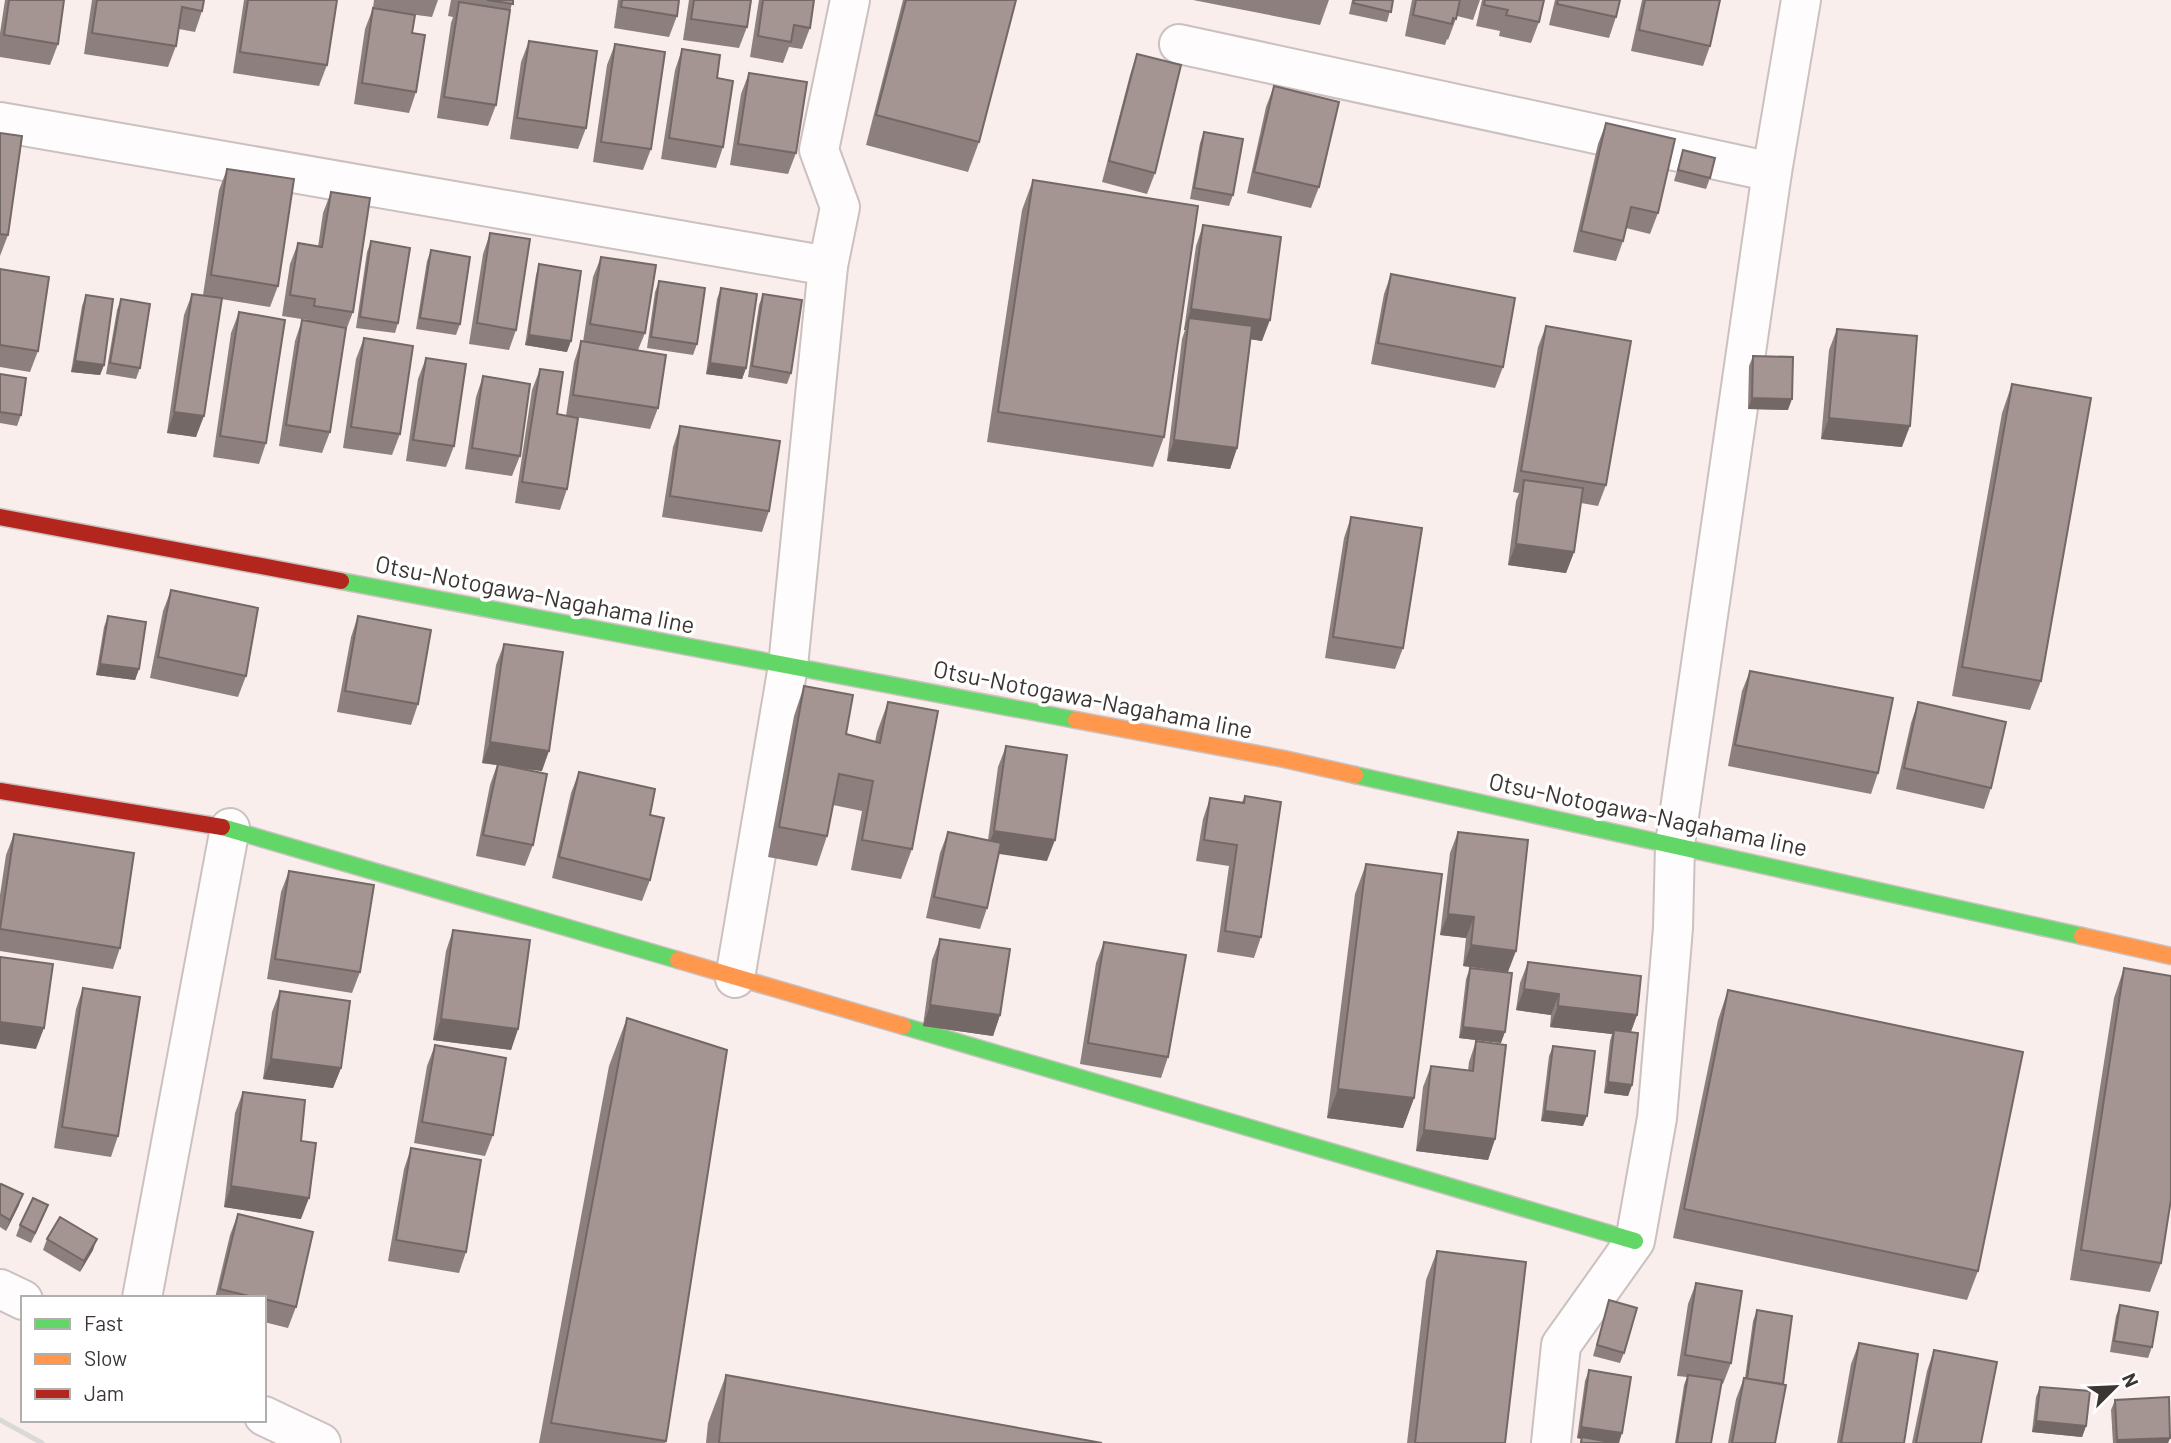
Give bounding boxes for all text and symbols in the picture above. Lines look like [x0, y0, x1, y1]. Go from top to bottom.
street label: Otsu-Notogawa-Nagahama line [373, 548, 697, 639]
street label: Otsu-Notogawa-Nagahama line [931, 653, 1255, 744]
street label: Otsu-Notogawa-Nagahama line [1486, 766, 1810, 861]
legend [21, 1296, 266, 1422]
text: Fast [84, 1310, 124, 1335]
text: Slow [84, 1345, 127, 1370]
north arrow [2080, 1352, 2150, 1422]
text: N [2118, 1369, 2144, 1390]
text: Jam [84, 1380, 124, 1405]

